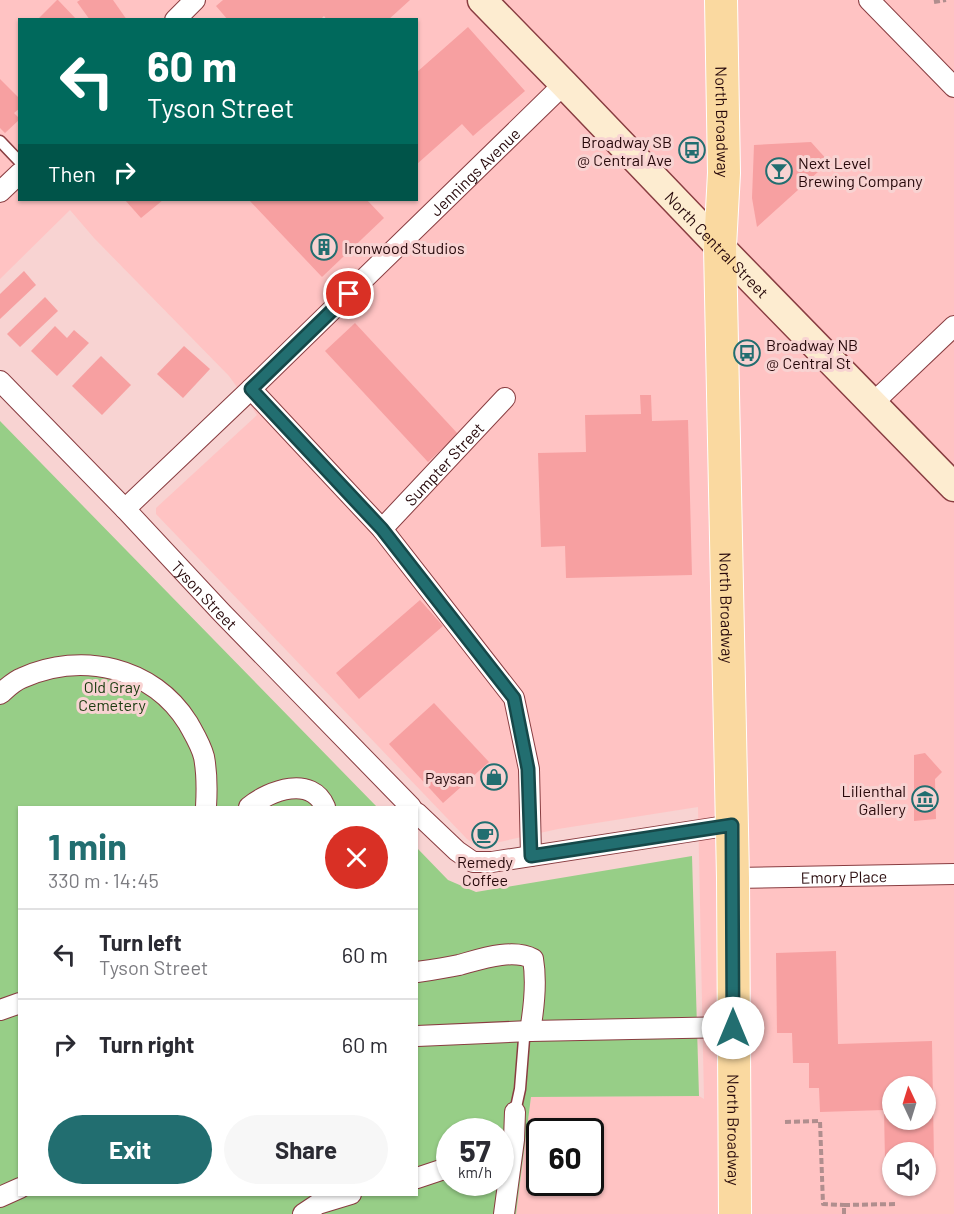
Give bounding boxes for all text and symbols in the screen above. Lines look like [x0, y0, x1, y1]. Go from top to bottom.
text: 60 m [147, 40, 237, 90]
icon: left [48, 42, 126, 120]
street label: North Broadway [713, 66, 734, 179]
text: Tyson Street [147, 91, 294, 123]
street label: Jennings Avenue [426, 123, 523, 219]
place label: Broadway SB @ Central Ave [577, 132, 672, 169]
bus stop icon: Broadway SB @ Central Ave [677, 135, 707, 165]
place label: Next Level Brewing Company [798, 153, 923, 190]
icon: right [108, 156, 141, 189]
bar icon: Next Level Brewing Company [764, 156, 794, 186]
text: Then [48, 160, 96, 186]
street label: North Central Street [662, 187, 773, 301]
building icon: Ironwood Studios [309, 232, 339, 262]
place label: Ironwood Studios [344, 238, 465, 257]
pin [323, 268, 374, 319]
icon: arrive [332, 277, 365, 310]
place label: Broadway NB @ Central St [766, 335, 858, 372]
bus stop icon: Broadway NB @ Central St [732, 338, 762, 368]
street label: Sumpter Street [400, 418, 487, 509]
street label: North Broadway [717, 552, 738, 664]
street label: Tyson Street [168, 556, 242, 633]
park label: Old Gray Cemetery [78, 677, 146, 714]
shop icon: Paysan [479, 762, 509, 792]
place label: Paysan [425, 768, 474, 787]
place label: Lilienthal Gallery [842, 781, 907, 818]
museum icon: Lilienthal Gallery [910, 784, 940, 814]
cafe icon: Remedy Coffee [470, 820, 500, 850]
text: 1 min [48, 824, 127, 867]
button: close [325, 826, 388, 889]
place label: Remedy Coffee [457, 852, 514, 889]
street label: Emory Place [801, 866, 887, 886]
text: 330 m · 14:45 [48, 868, 159, 892]
text: Turn left [99, 929, 182, 955]
icon: left [48, 938, 81, 971]
text: 60 m [342, 941, 388, 967]
text: Tyson Street [99, 955, 208, 979]
position arrow [701, 996, 765, 1060]
icon: right [48, 1028, 81, 1061]
text: Turn right [99, 1031, 194, 1057]
text: 60 m [342, 1031, 388, 1057]
street label: North Broadway [725, 1074, 744, 1186]
north arrow [882, 1076, 936, 1130]
map controls [882, 1076, 936, 1196]
button: Exit [48, 1115, 212, 1184]
button: Share [224, 1115, 388, 1184]
speed limit sign: 60 [526, 1118, 604, 1196]
text: 57 [459, 1132, 491, 1168]
button: sound [882, 1142, 936, 1196]
text: km/h [458, 1163, 492, 1181]

